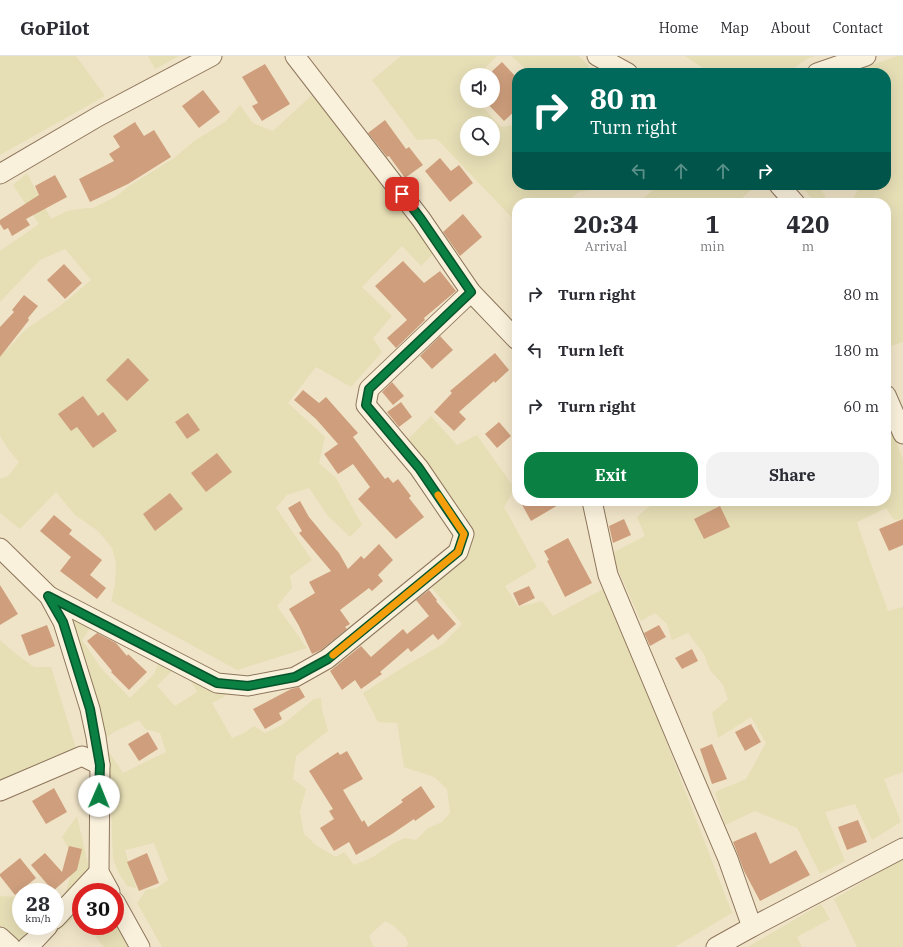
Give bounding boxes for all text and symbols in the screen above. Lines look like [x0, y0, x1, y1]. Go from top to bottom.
text: GoPilot [20, 16, 89, 40]
text: Home [659, 19, 698, 37]
text: Map [720, 19, 749, 37]
text: About [771, 19, 810, 37]
text: Contact [832, 19, 883, 37]
map controls [460, 68, 500, 156]
button: sound [460, 68, 500, 108]
text: 80 m [590, 80, 657, 117]
icon: right [524, 84, 576, 136]
button: search [460, 116, 500, 156]
text: Turn right [590, 116, 677, 139]
icon: left [628, 160, 650, 182]
icon: ahead [670, 160, 692, 182]
icon: ahead [712, 160, 734, 182]
icon: right [754, 160, 776, 182]
pin [385, 177, 419, 211]
icon: arrive [391, 183, 413, 205]
text: 20:34 [574, 208, 638, 240]
text: 1 [705, 208, 720, 240]
text: 420 [786, 208, 829, 240]
text: Arrival [585, 238, 627, 255]
text: min [700, 238, 725, 255]
text: m [802, 238, 814, 255]
icon: right [524, 283, 546, 305]
text: Turn right [558, 285, 636, 304]
text: 80 m [843, 285, 879, 304]
icon: left [524, 339, 546, 361]
text: Turn left [558, 341, 624, 360]
text: 180 m [834, 341, 879, 360]
icon: right [524, 395, 546, 417]
text: Turn right [558, 397, 636, 416]
text: 60 m [843, 397, 879, 416]
button: Exit [524, 452, 698, 498]
button: Share [706, 452, 879, 498]
position arrow [78, 775, 120, 817]
speed limit sign: 30 [72, 883, 124, 935]
text: 28 [26, 890, 50, 917]
text: km/h [25, 912, 51, 925]

